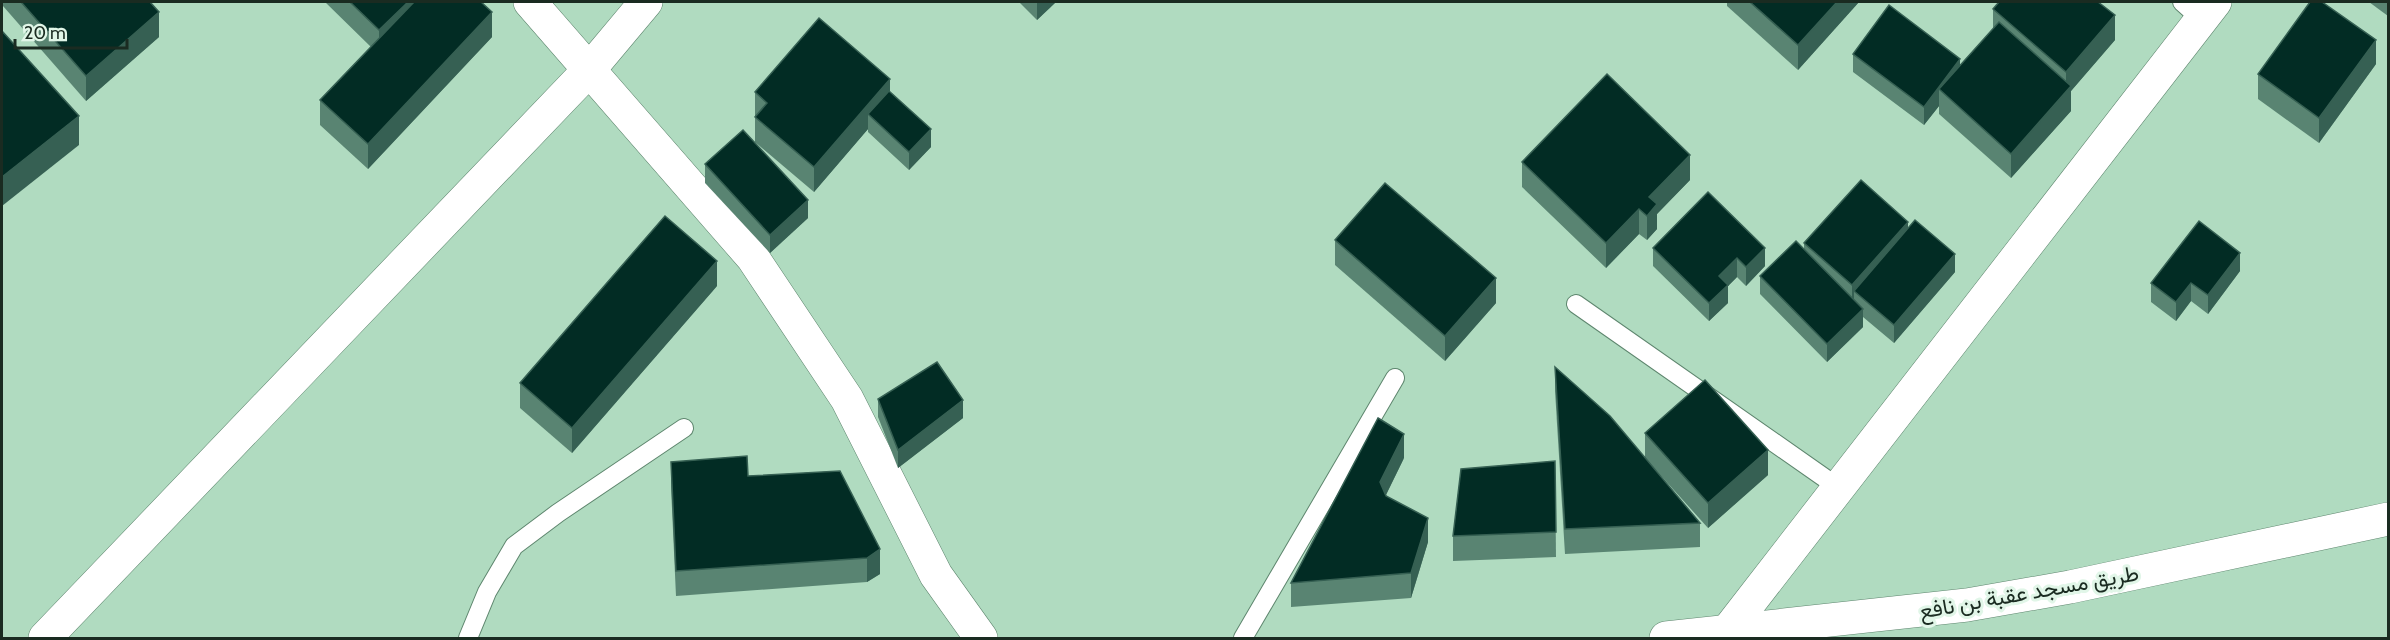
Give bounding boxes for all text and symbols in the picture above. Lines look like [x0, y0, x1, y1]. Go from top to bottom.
scale bar [15, 12, 128, 50]
text: 20 m [24, 22, 66, 44]
street label: طريق مسجد عقبة بن نافع [1917, 559, 2141, 626]

